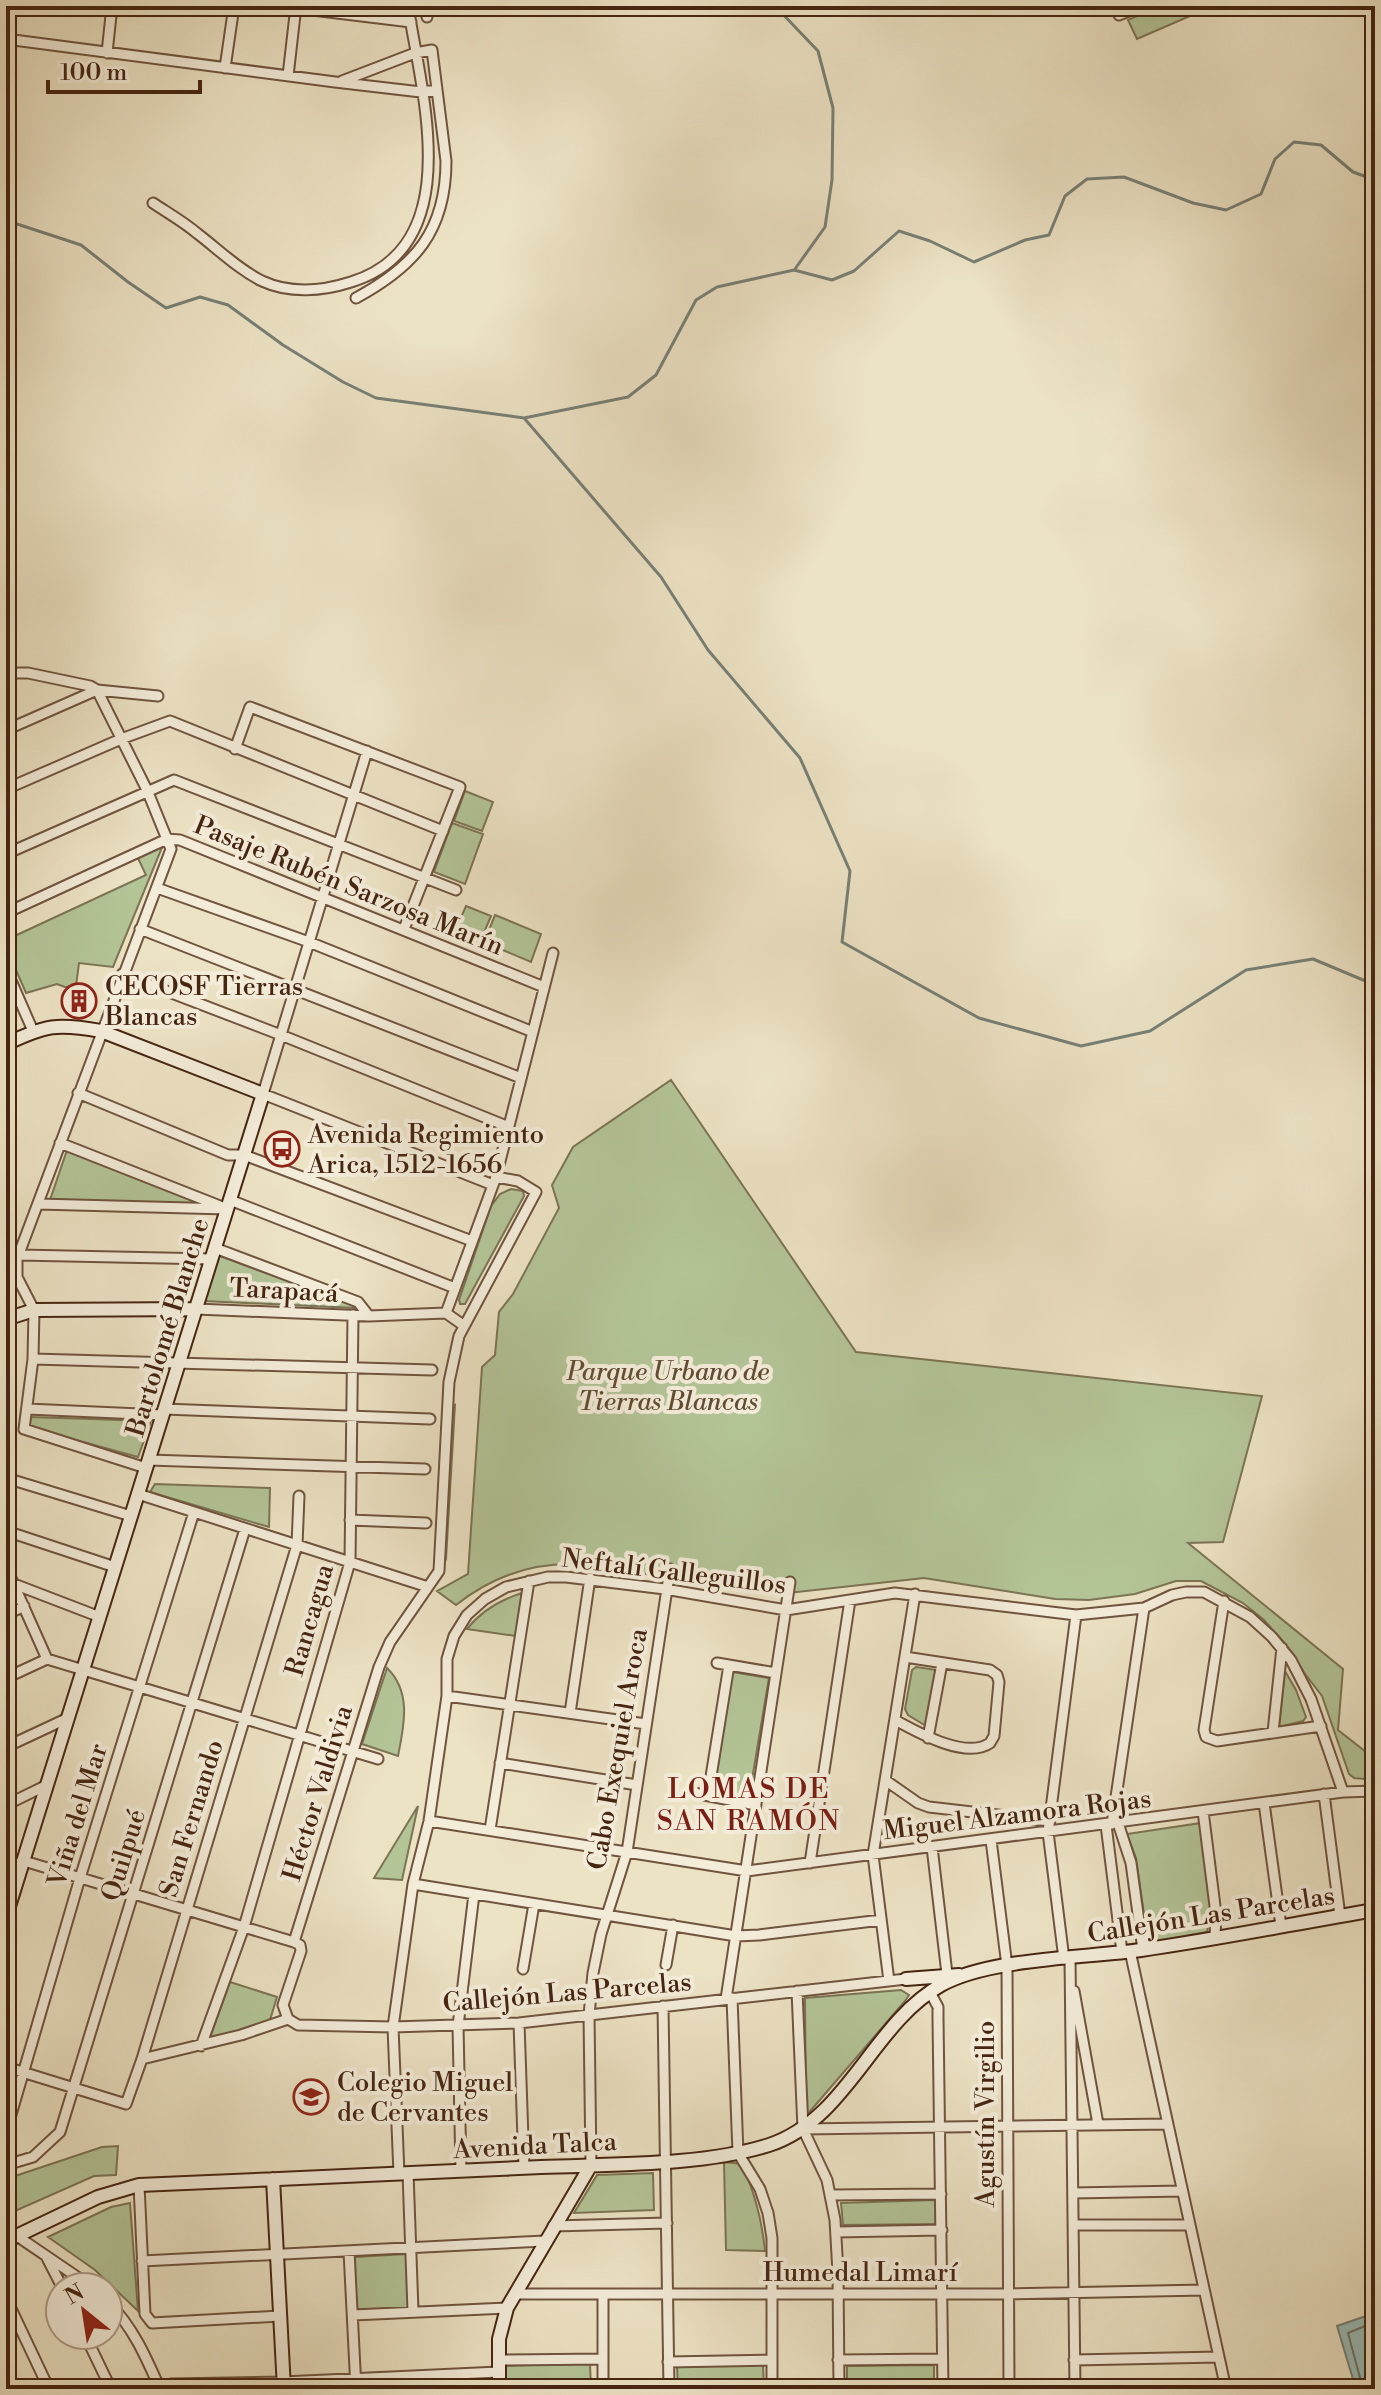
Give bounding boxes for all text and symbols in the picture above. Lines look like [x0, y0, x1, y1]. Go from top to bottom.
scale bar [48, 44, 200, 94]
text: 100 m [60, 58, 127, 88]
street label: Pasaje Rubén Sarzosa Marín [189, 809, 508, 963]
place label: CECOSF Tierras Blancas [104, 971, 303, 1033]
building icon: CECOSF Tierras Blancas [60, 982, 98, 1020]
place label: Avenida Regimiento Arica, 1512-1656 [307, 1119, 544, 1181]
bus stop icon: Avenida Regimiento Arica, 1512-1656 [263, 1130, 301, 1168]
street label: Bartolomé Blanche [119, 1214, 216, 1441]
street label: Tarapacá [229, 1272, 340, 1310]
park label: Parque Urbano de Tierras Blancas [566, 1356, 769, 1418]
street label: Neftalí Galleguillos [560, 1542, 788, 1602]
street label: Rancagua [279, 1560, 341, 1680]
street label: Cabo Exequiel Aroca [581, 1625, 655, 1873]
street label: Héctor Valdivia [276, 1701, 360, 1885]
street label: San Fernando [153, 1736, 231, 1901]
street label: Viña del Mar [41, 1740, 115, 1892]
district label: LOMAS DE SAN RAMÓN [657, 1772, 841, 1839]
street label: Miguel Alzamora Rojas [881, 1783, 1153, 1847]
street label: Quilpué [95, 1805, 153, 1905]
street label: Callejón Las Parcelas [1085, 1880, 1337, 1950]
street label: Callejón Las Parcelas [441, 1966, 693, 2020]
street label: Agustín Virgilio [970, 2021, 1002, 2208]
place label: Colegio Miguel de Cervantes [337, 2067, 513, 2129]
school or university icon: Colegio Miguel de Cervantes [292, 2078, 330, 2116]
street label: Avenida Talca [452, 2126, 618, 2166]
street label: Humedal Limarí [763, 2257, 959, 2289]
north arrow [44, 2271, 124, 2351]
text: N [60, 2279, 90, 2311]

